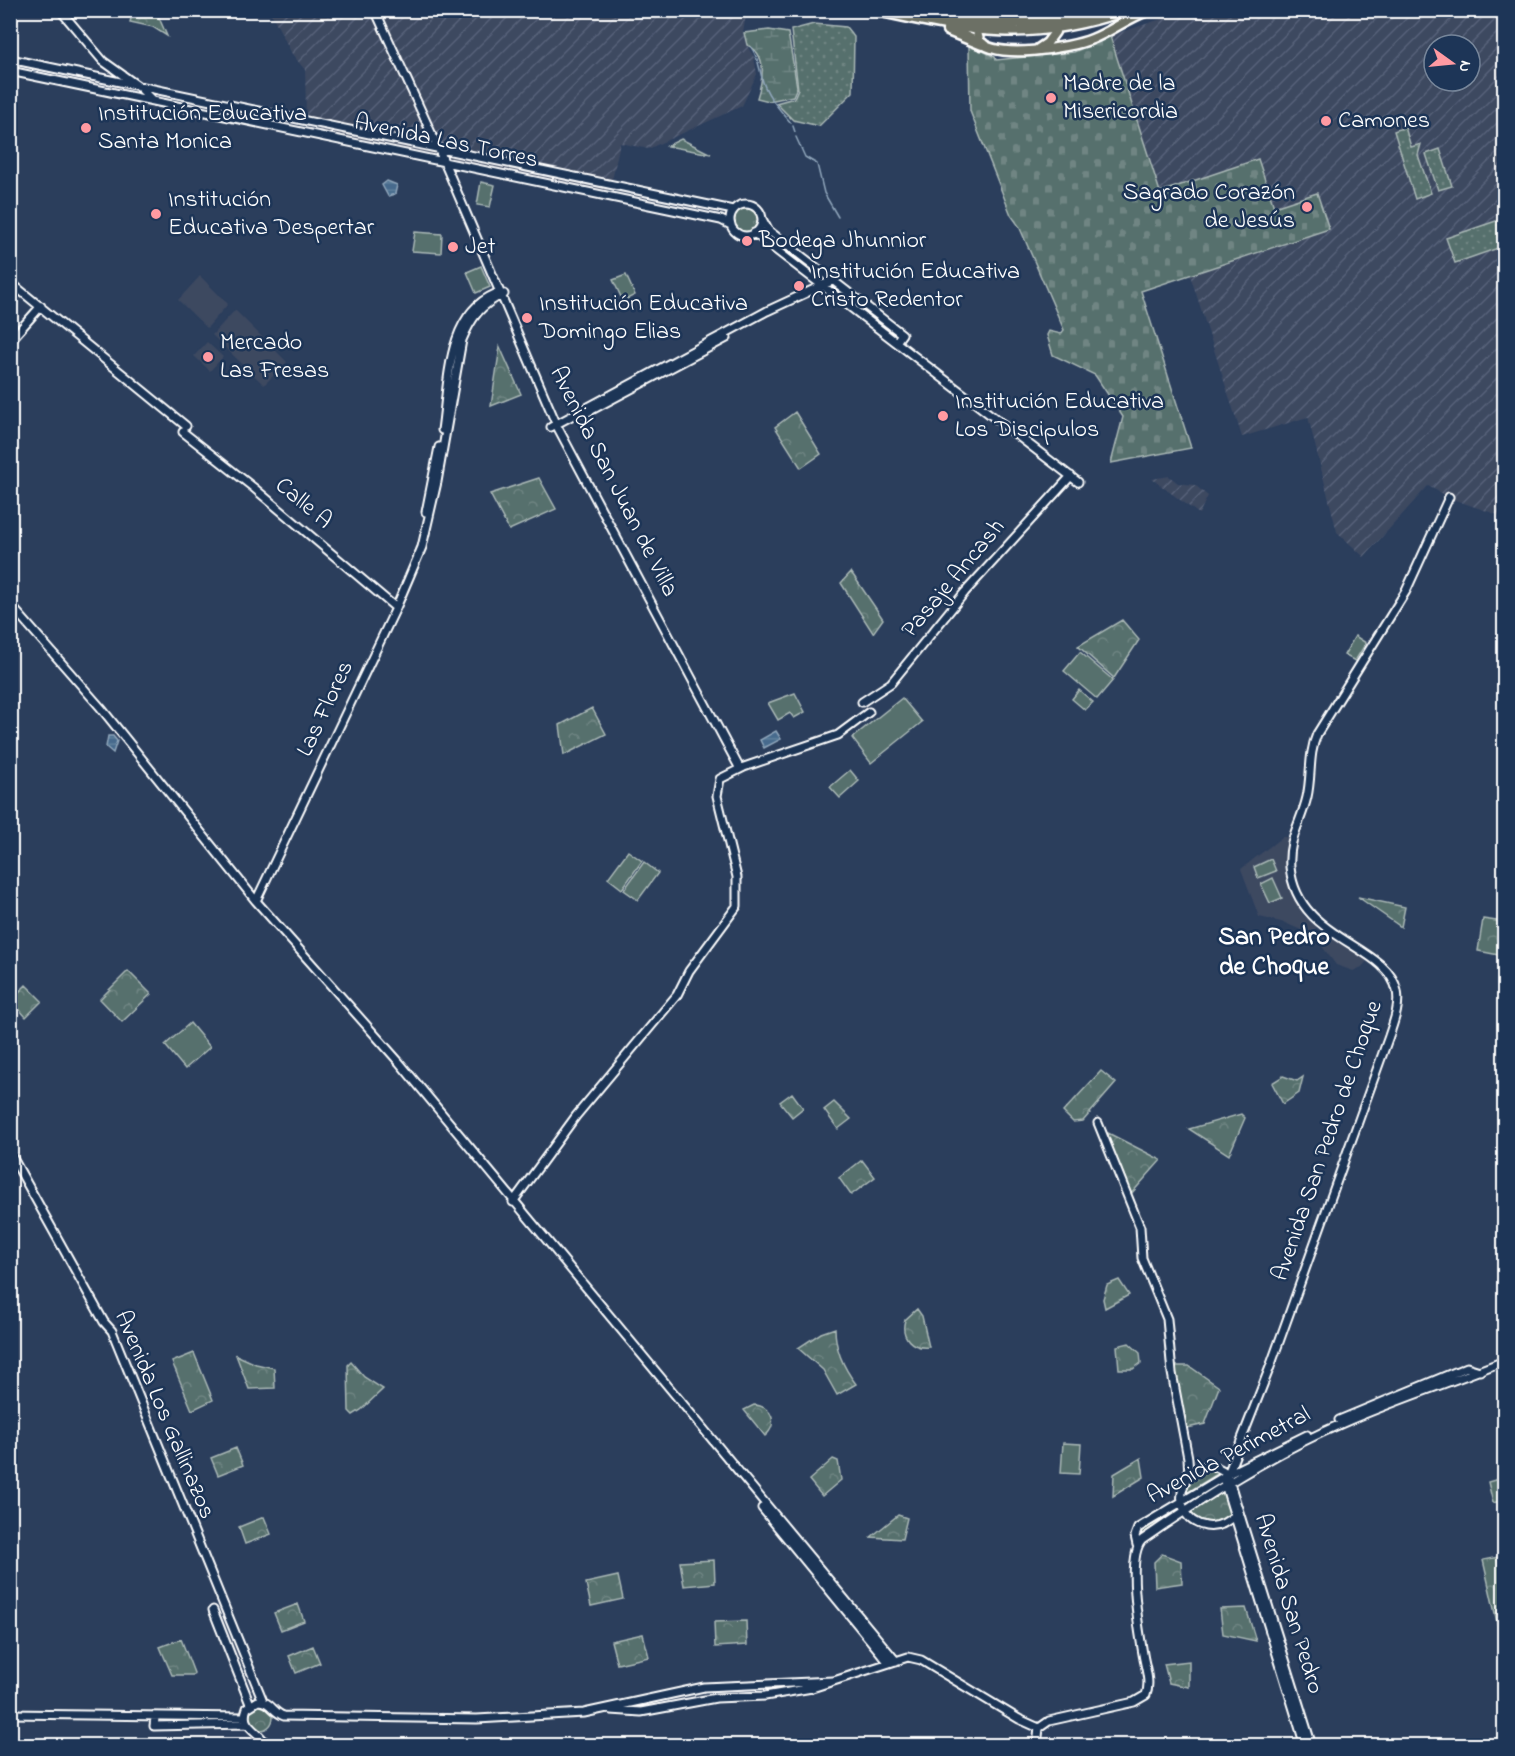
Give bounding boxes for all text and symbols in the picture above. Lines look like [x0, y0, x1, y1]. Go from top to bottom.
north arrow [1422, 33, 1482, 93]
text: N [1452, 58, 1478, 75]
place label: Madre de la Misericordia [1063, 67, 1178, 130]
marker: Madre de la Misericordia [1044, 91, 1058, 105]
place label: Institución Educativa Santa Monica [98, 97, 307, 160]
place label: Camones [1338, 104, 1430, 139]
street label: Avenida Las Torres [351, 105, 541, 179]
marker: Camones [1319, 114, 1333, 128]
marker: Institución Educativa Santa Monica [79, 121, 93, 135]
place label: Sagrado Corazón de Jesús [1123, 176, 1295, 239]
place label: Institución Educativa Despertar [168, 183, 375, 246]
marker: Sagrado Corazón de Jesús [1300, 200, 1314, 214]
marker: Institución Educativa Despertar [149, 207, 163, 221]
place label: Bodega Jhunnior [758, 224, 927, 259]
place label: Jet [465, 230, 496, 265]
marker: Bodega Jhunnior [740, 234, 754, 248]
marker: Jet [446, 240, 460, 254]
place label: Institución Educativa Cristo Redentor [811, 255, 1020, 318]
marker: Institución Educativa Cristo Redentor [792, 279, 806, 293]
place label: Institución Educativa Domingo Elias [538, 287, 748, 350]
marker: Institución Educativa Domingo Elias [520, 311, 534, 325]
place label: Mercado Las Fresas [220, 326, 329, 389]
marker: Mercado Las Fresas [201, 350, 215, 364]
street label: Avenida San Juan de Villa [540, 361, 686, 603]
place label: Institución Educativa Los Discipulos [955, 385, 1164, 448]
marker: Institución Educativa Los Discipulos [936, 409, 950, 423]
street label: Calle A [267, 469, 339, 539]
street label: Pasaje Ancash [894, 512, 1014, 646]
street label: Las Flores [288, 655, 364, 763]
district label: San Pedro de Choque [1218, 919, 1330, 987]
street label: Avenida San Pedro de Choque [1263, 996, 1393, 1286]
street label: Avenida Los Gallinazos [104, 1305, 224, 1525]
street label: Avenida Perimetral [1141, 1398, 1317, 1514]
street label: Avenida San Pedro [1244, 1509, 1332, 1699]

